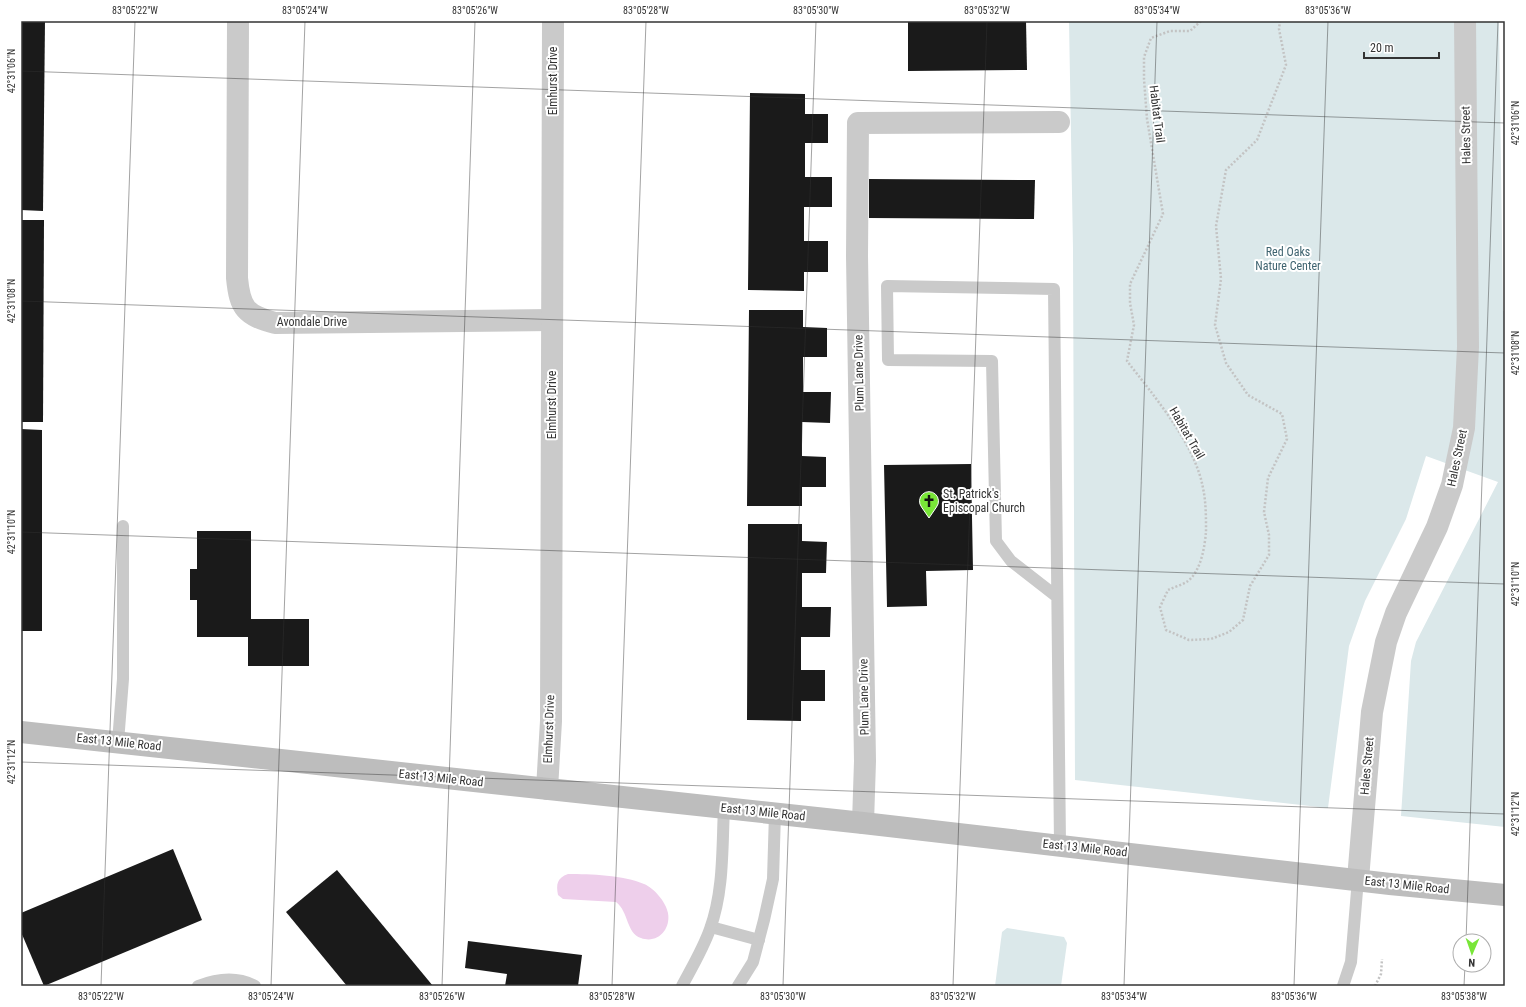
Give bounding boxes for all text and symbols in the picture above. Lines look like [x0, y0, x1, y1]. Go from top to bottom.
text: 83°05'22"W [112, 5, 158, 16]
text: 83°05'24"W [282, 5, 328, 16]
text: 83°05'26"W [452, 5, 498, 16]
text: 83°05'28"W [623, 5, 669, 16]
text: 83°05'30"W [793, 5, 839, 16]
text: 83°05'32"W [964, 5, 1010, 16]
text: 83°05'34"W [1134, 5, 1180, 16]
text: 83°05'36"W [1305, 5, 1351, 16]
scale bar [1364, 34, 1439, 60]
text: 20 m [1370, 41, 1394, 55]
street label: Elmhurst Drive [546, 46, 560, 115]
text: 42°31'06"N [6, 49, 17, 93]
street label: Habitat Trail [1147, 85, 1167, 143]
text: 42°31'06"N [1510, 101, 1521, 145]
street label: Hales Street [1458, 105, 1474, 164]
park label: Red Oaks Nature Center [1255, 245, 1321, 273]
text: 42°31'08"N [6, 279, 17, 323]
street label: Avondale Drive [277, 315, 348, 329]
text: 42°31'08"N [1510, 331, 1521, 375]
street label: Plum Lane Drive [851, 334, 867, 411]
street label: Elmhurst Drive [545, 370, 559, 439]
street label: Habitat Trail [1167, 405, 1207, 461]
street label: Hales Street [1444, 428, 1470, 488]
place label: St. Patrick's Episcopal Church [943, 487, 1025, 515]
church icon: St. Patrick's Episcopal Church [918, 490, 940, 518]
text: 42°31'10"N [6, 510, 17, 554]
text: 42°31'10"N [1510, 562, 1521, 606]
street label: Plum Lane Drive [856, 658, 872, 735]
street label: Elmhurst Drive [541, 694, 557, 764]
street label: East 13 Mile Road [76, 731, 162, 753]
street label: Hales Street [1358, 736, 1377, 795]
text: 42°31'12"N [6, 740, 17, 784]
street label: East 13 Mile Road [398, 767, 484, 789]
text: 42°31'12"N [1510, 792, 1521, 836]
street label: East 13 Mile Road [720, 801, 806, 823]
street label: East 13 Mile Road [1042, 837, 1128, 859]
street label: East 13 Mile Road [1364, 874, 1450, 896]
north arrow [1452, 933, 1492, 973]
text: N [1468, 956, 1475, 969]
text: 83°05'22"W [78, 991, 124, 1002]
text: 83°05'24"W [248, 991, 294, 1002]
text: 83°05'26"W [419, 991, 465, 1002]
text: 83°05'28"W [589, 991, 635, 1002]
text: 83°05'30"W [760, 991, 806, 1002]
text: 83°05'32"W [930, 991, 976, 1002]
text: 83°05'34"W [1101, 991, 1147, 1002]
text: 83°05'36"W [1271, 991, 1317, 1002]
text: 83°05'38"W [1441, 991, 1487, 1002]

